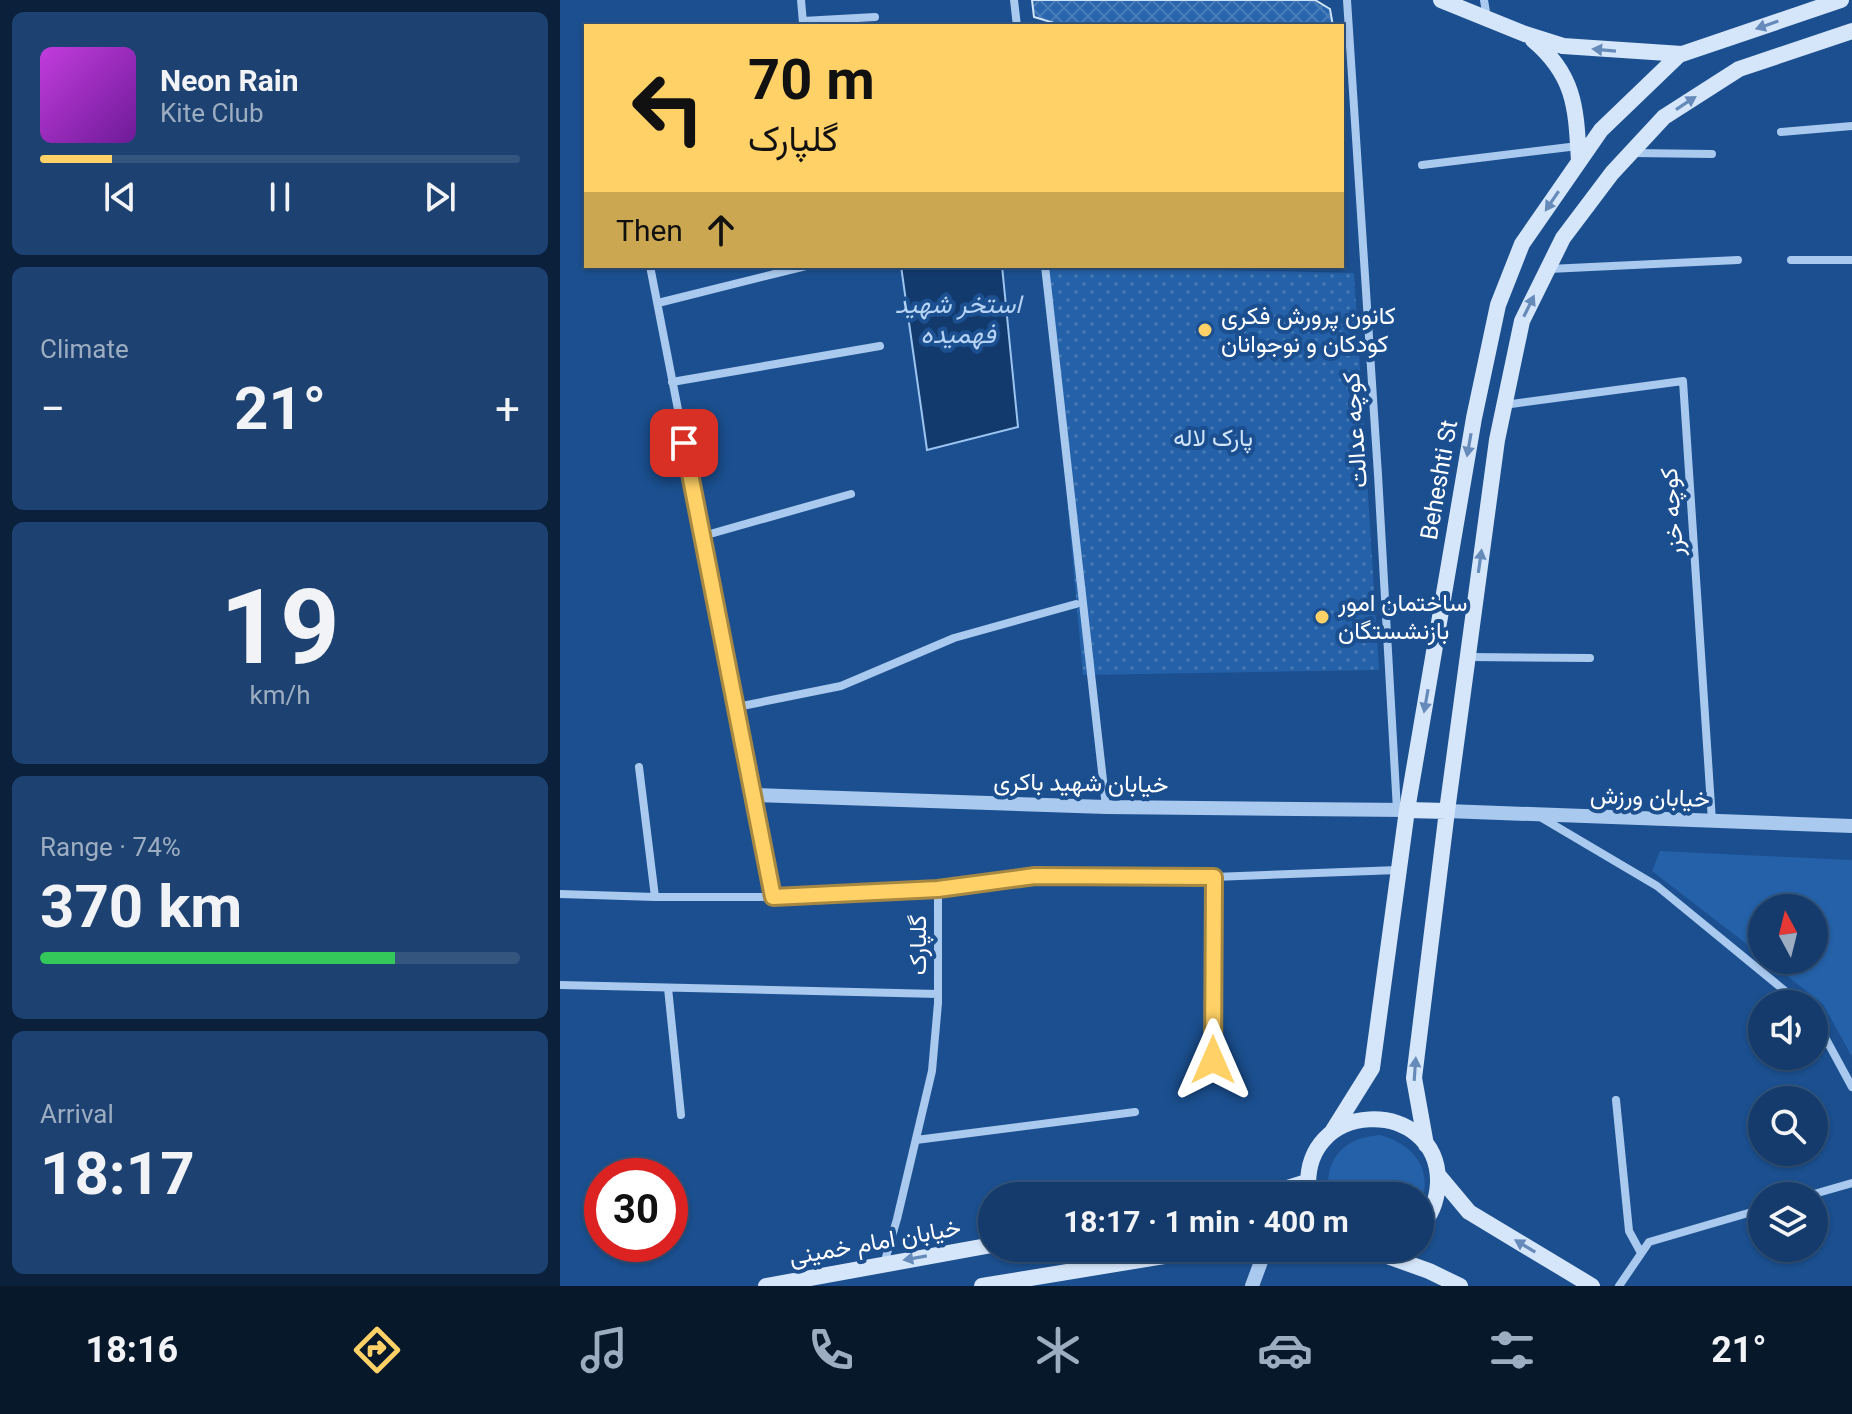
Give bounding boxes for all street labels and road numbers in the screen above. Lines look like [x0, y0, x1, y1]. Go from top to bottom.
street label: کوچه عدالت [1337, 371, 1375, 489]
street label: Beheshti St [1415, 418, 1463, 542]
street label: کوچه خزر [1655, 466, 1691, 558]
street label: خیابان شهید باکری [993, 767, 1169, 800]
street label: خیابان ورزش [1590, 781, 1710, 814]
street label: گلپارک [904, 915, 934, 975]
street label: خیابان امام خمینی [787, 1213, 963, 1273]

